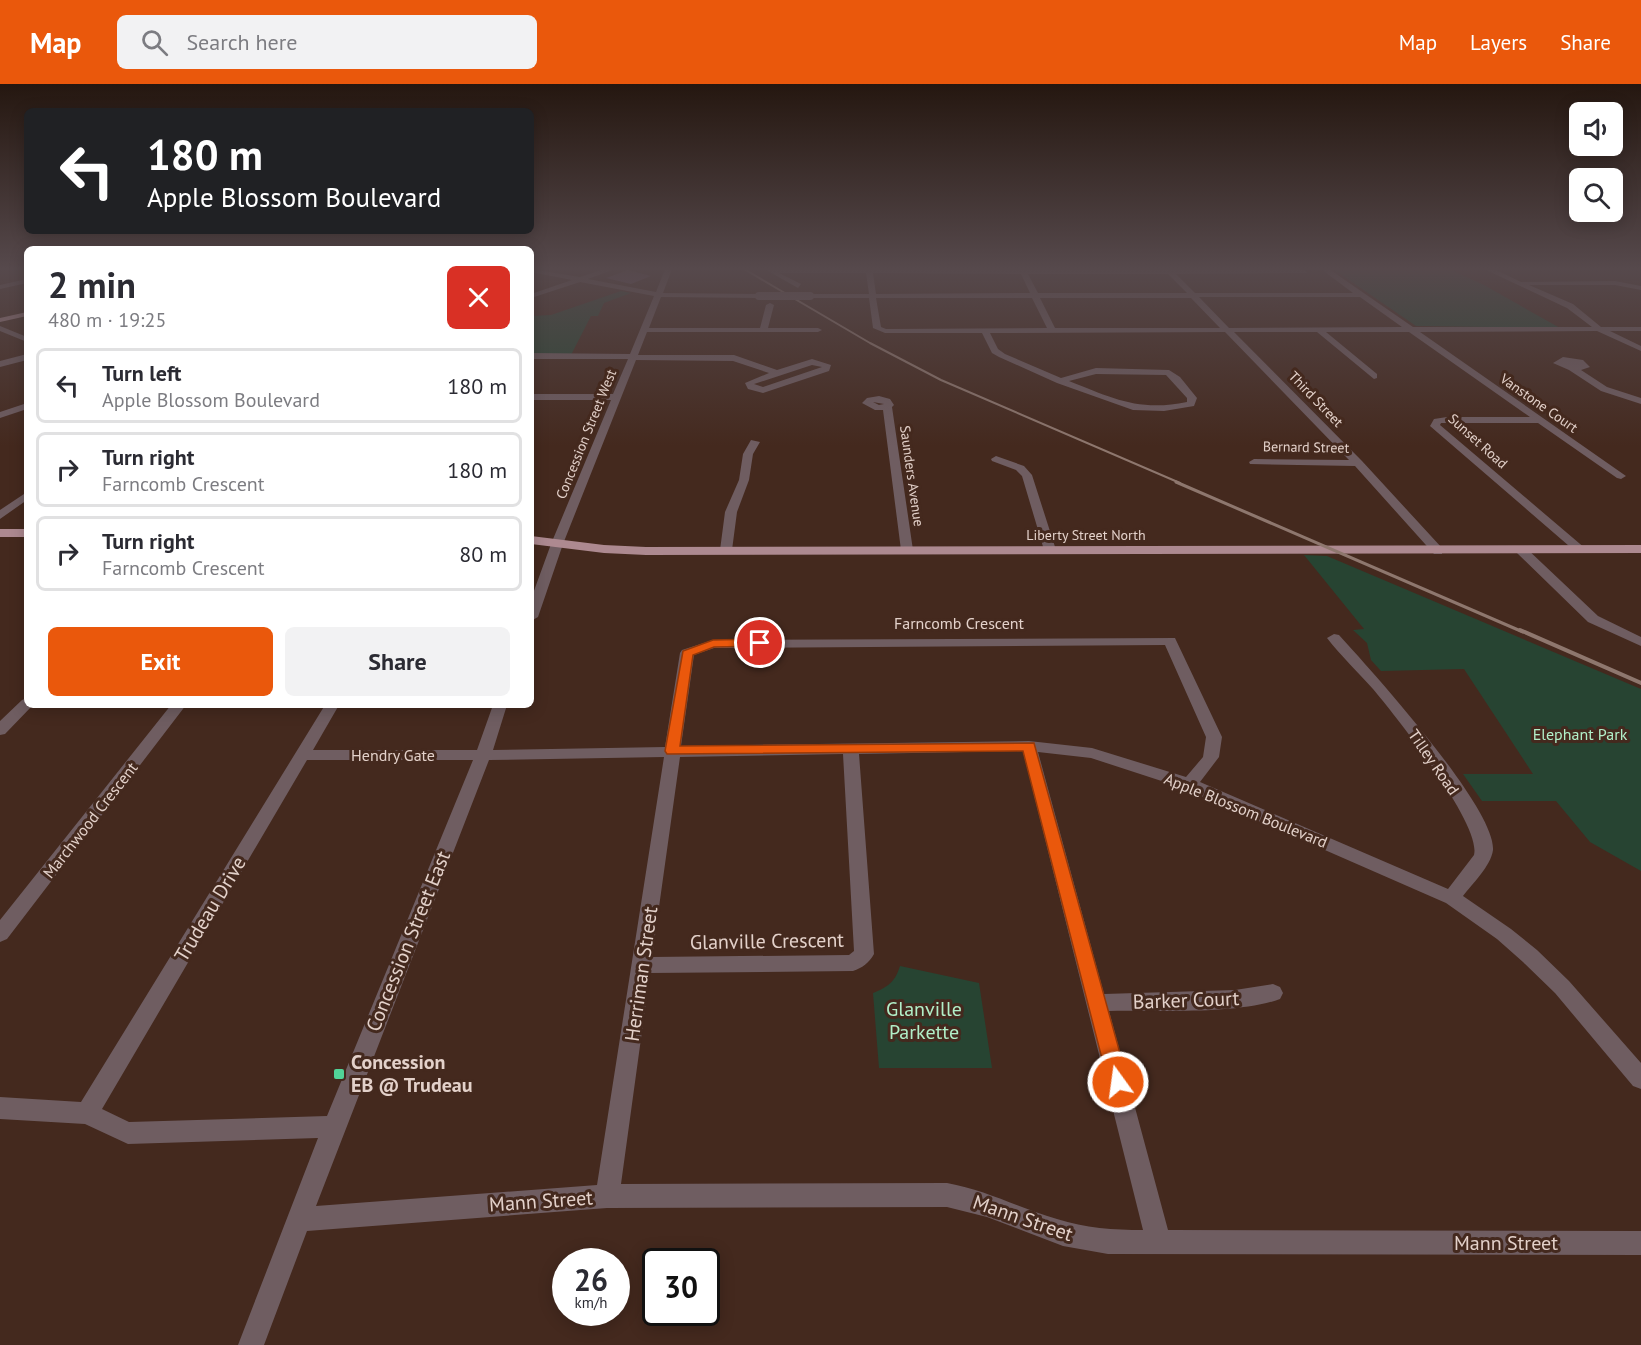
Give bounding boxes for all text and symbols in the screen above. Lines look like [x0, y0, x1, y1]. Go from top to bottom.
search box [117, 15, 537, 69]
text: Map [30, 24, 81, 61]
icon: search [138, 26, 171, 59]
text: Search here [186, 28, 297, 56]
text: Map [1399, 29, 1437, 56]
text: Layers [1470, 29, 1527, 56]
text: Share [1560, 29, 1611, 56]
map controls [1569, 102, 1623, 222]
button: sound [1569, 102, 1623, 156]
text: 180 m [147, 127, 263, 182]
icon: left [48, 132, 126, 210]
button: search [1569, 168, 1623, 222]
text: Apple Blossom Boulevard [147, 180, 441, 214]
text: 2 min [48, 261, 136, 308]
button: close [447, 266, 510, 329]
text: 480 m · 19:25 [48, 307, 166, 333]
text: Turn left [102, 359, 182, 387]
street label: Concession Street West [552, 366, 620, 501]
street label: Third Street [1285, 367, 1347, 431]
icon: left [51, 369, 84, 402]
street label: Vanstone Court [1496, 369, 1582, 437]
text: 180 m [447, 372, 507, 400]
text: Apple Blossom Boulevard [102, 387, 320, 413]
street label: Sunset Road [1445, 410, 1511, 472]
street label: Saunders Avenue [896, 424, 928, 528]
street label: Bernard Street [1263, 437, 1350, 457]
text: Turn right [102, 443, 194, 471]
icon: right [51, 453, 84, 486]
text: 180 m [447, 456, 507, 484]
text: Farncomb Crescent [102, 471, 265, 497]
street label: Liberty Street North [1026, 526, 1146, 544]
text: Turn right [102, 527, 194, 555]
icon: right [51, 537, 84, 570]
text: 80 m [459, 540, 507, 568]
text: Farncomb Crescent [102, 555, 265, 581]
street label: Farncomb Crescent [894, 613, 1025, 633]
pin [734, 617, 785, 668]
icon: arrive [743, 626, 776, 659]
button: Exit [48, 627, 273, 696]
button: Share [285, 627, 510, 696]
park label: Elephant Park [1533, 724, 1628, 744]
street label: Tilley Road [1404, 725, 1464, 799]
street label: Hendry Gate [351, 745, 435, 765]
street label: Marchwood Crescent [38, 757, 142, 882]
street label: Apple Blossom Boulevard [1161, 768, 1331, 852]
street label: Concession Street East [360, 847, 456, 1035]
street label: Trudeau Drive [168, 852, 252, 966]
street label: Herriman Street [619, 905, 663, 1043]
street label: Glanville Crescent [690, 927, 844, 955]
street label: Barker Court [1132, 985, 1240, 1015]
park label: Glanville Parkette [886, 996, 962, 1045]
place label: Concession EB @ Trudeau [351, 1049, 473, 1098]
position arrow [1086, 1050, 1150, 1114]
marker: Concession EB @ Trudeau [332, 1067, 346, 1081]
street label: Mann Street [488, 1184, 594, 1218]
street label: Mann Street [970, 1189, 1077, 1247]
street label: Mann Street [1454, 1230, 1558, 1256]
speed limit sign: 30 [642, 1248, 720, 1326]
text: 26 [574, 1260, 608, 1299]
text: km/h [575, 1293, 607, 1312]

